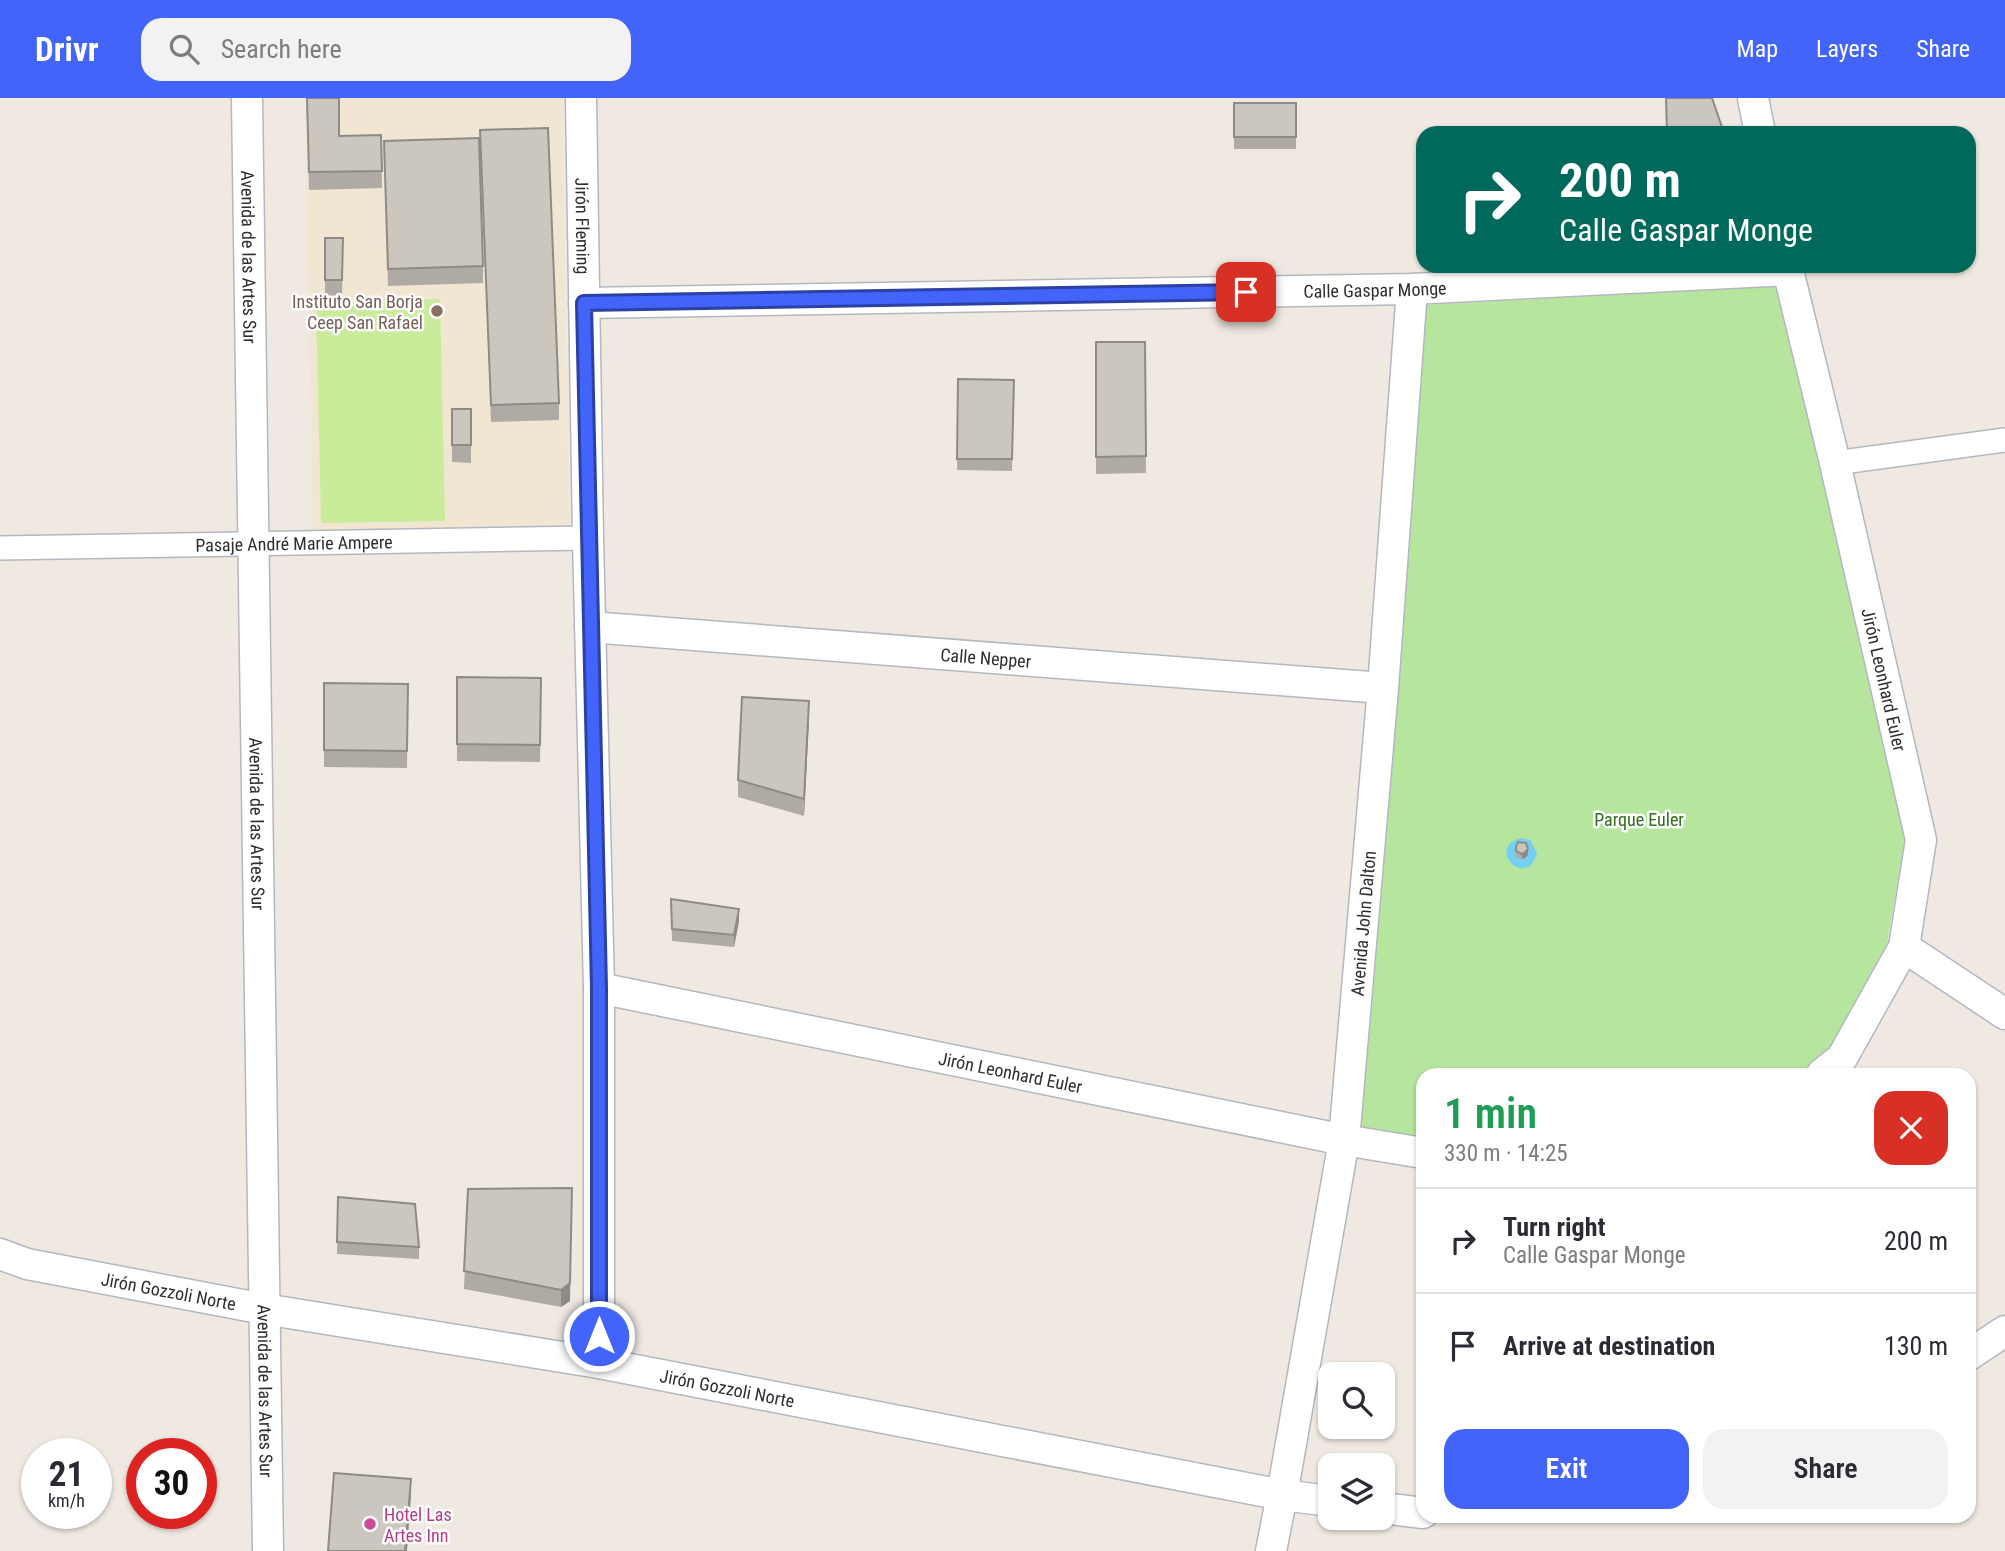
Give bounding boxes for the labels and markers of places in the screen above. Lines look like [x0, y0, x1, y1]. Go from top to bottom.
pin [1216, 262, 1276, 322]
place label: Instituto San Borja Ceep San Rafael [292, 291, 423, 333]
marker: Instituto San Borja Ceep San Rafael [429, 303, 445, 319]
place label: Hotel Las Artes Inn [384, 1504, 452, 1546]
marker: Hotel Las Artes Inn [362, 1516, 378, 1532]

